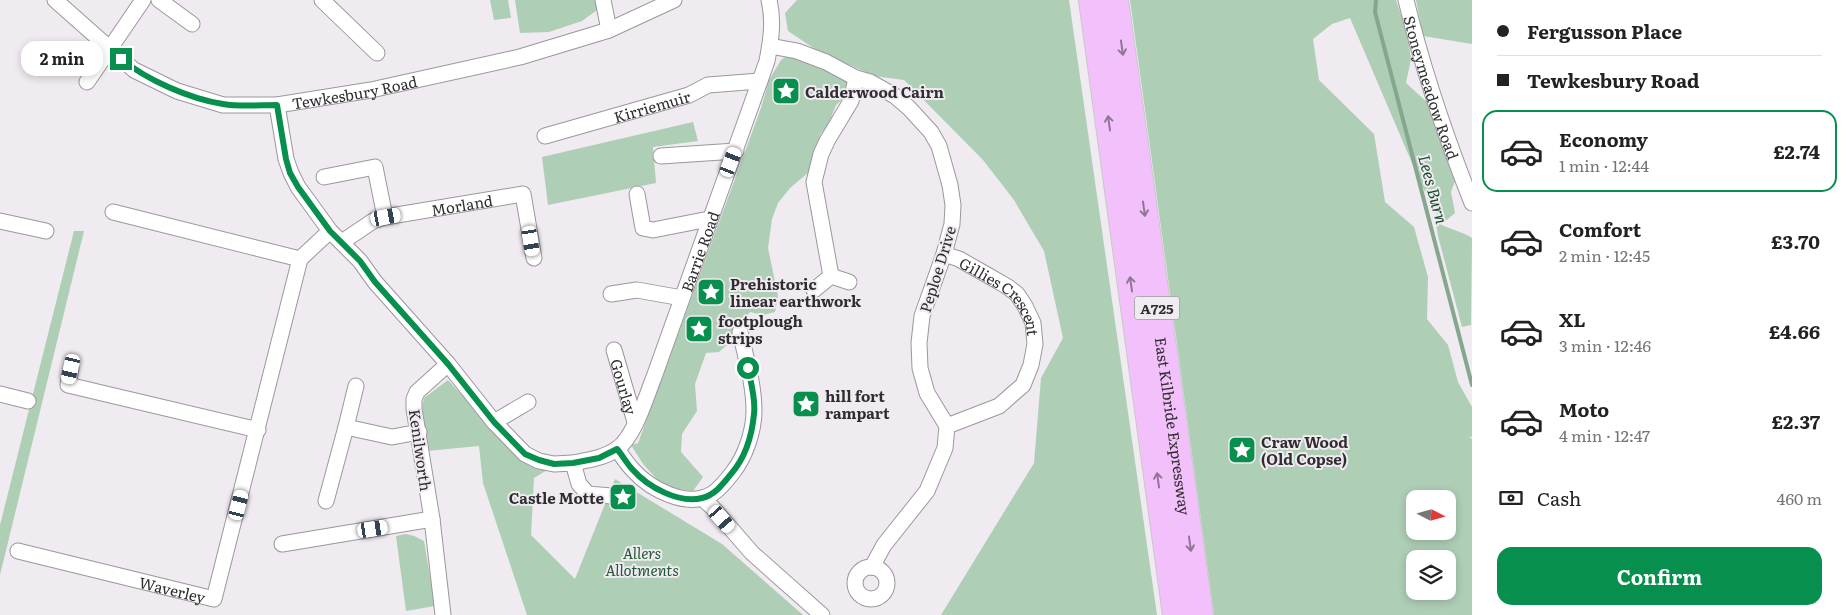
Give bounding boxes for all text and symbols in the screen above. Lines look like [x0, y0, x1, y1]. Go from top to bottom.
street label: Stoneymeadow Road [1399, 13, 1466, 162]
text: Fergusson Place [1527, 17, 1682, 45]
one-way arrow [1117, 40, 1127, 56]
callout: 2 min [21, 42, 104, 76]
text: 2 min [40, 46, 84, 70]
route end [110, 48, 132, 70]
text: Tewkesbury Road [1527, 66, 1700, 94]
street label: Tewkesbury Road [290, 69, 419, 114]
place icon: Calderwood Cairn [771, 76, 801, 106]
place label: Calderwood Cairn [805, 80, 945, 103]
street label: Kirriemuir [611, 84, 693, 127]
one-way arrow [1104, 116, 1114, 132]
text: Economy [1559, 125, 1648, 153]
icon: car [1499, 129, 1544, 174]
text: £2.74 [1773, 137, 1820, 165]
car [718, 145, 743, 179]
water label: Lees Burn [1413, 152, 1455, 227]
text: 1 min · 12:44 [1559, 153, 1649, 177]
street label: Morland [429, 188, 494, 221]
one-way arrow [1139, 201, 1149, 217]
car [369, 207, 402, 227]
street label: Barrie Road [674, 208, 724, 295]
text: Comfort [1559, 215, 1641, 243]
icon: car [1499, 219, 1544, 264]
street label: Peploe Drive [913, 223, 961, 315]
car [521, 225, 540, 257]
text: £3.70 [1771, 227, 1820, 255]
text: 2 min · 12:45 [1559, 243, 1650, 267]
street label: Gillies Crescent [956, 250, 1046, 337]
place label: Prehistoric linear earthwork [730, 272, 862, 312]
place icon: Prehistoric linear earthwork [696, 277, 726, 307]
one-way arrow [1126, 277, 1136, 293]
road number: A725 [1134, 296, 1180, 320]
text: XL [1559, 305, 1586, 333]
place label: footplough strips [718, 309, 803, 349]
icon: car [1499, 309, 1544, 354]
place icon: footplough strips [684, 314, 714, 344]
text: £4.66 [1769, 317, 1820, 345]
text: 3 min · 12:46 [1559, 333, 1651, 357]
street label: East Kilbride Expressway [1150, 336, 1198, 517]
car [60, 353, 81, 385]
street label: Gourlay [606, 356, 644, 418]
route start [737, 357, 759, 379]
place label: hill fort rampart [825, 384, 890, 424]
place icon: hill fort rampart [791, 389, 821, 419]
text: Moto [1559, 395, 1609, 423]
icon: car [1499, 399, 1544, 444]
street label: Kenilworth [404, 407, 438, 493]
text: £2.37 [1772, 407, 1820, 435]
text: 4 min · 12:47 [1559, 423, 1650, 447]
place label: Craw Wood (Old Copse) [1261, 430, 1348, 470]
place icon: Craw Wood (Old Copse) [1227, 435, 1257, 465]
one-way arrow [1153, 472, 1163, 488]
place icon: Castle Motte [608, 482, 638, 512]
icon: cash [1497, 484, 1525, 512]
text: Cash [1537, 484, 1581, 512]
place label: Castle Motte [509, 486, 605, 509]
text: 460 m [1777, 486, 1822, 510]
car [228, 489, 249, 521]
north arrow [1406, 490, 1456, 540]
map controls [1406, 490, 1456, 600]
car [706, 503, 737, 535]
car [357, 519, 388, 539]
one-way arrow [1185, 535, 1195, 551]
park label: Allers Allotments [605, 541, 679, 581]
button: Confirm [1497, 547, 1822, 605]
button: layers [1406, 550, 1456, 600]
street label: Waverley [137, 570, 208, 608]

